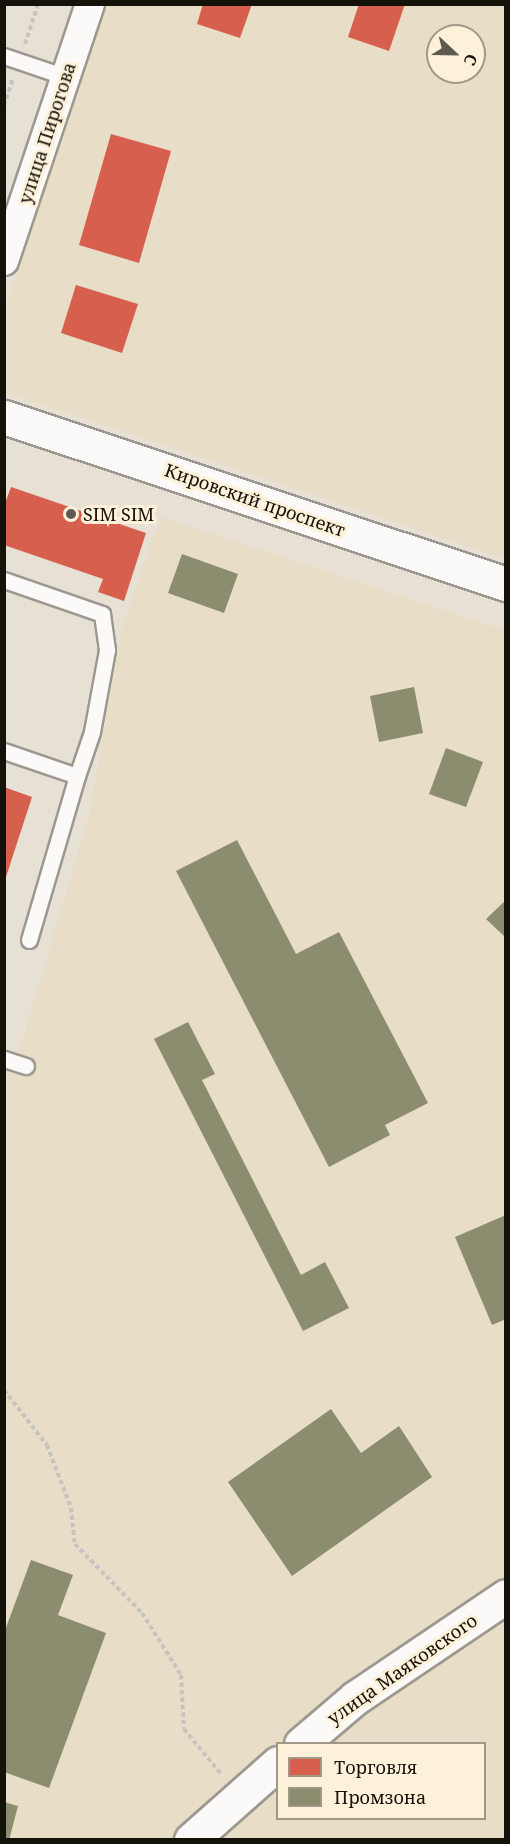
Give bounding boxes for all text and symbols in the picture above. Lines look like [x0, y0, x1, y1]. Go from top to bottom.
north arrow [426, 24, 486, 84]
text: С [459, 51, 483, 69]
street label: улица Пирогова [14, 59, 80, 207]
street label: Кировский проспект [162, 459, 348, 541]
place label: SIM SIM [83, 503, 154, 525]
marker: SIM SIM [64, 507, 78, 521]
street label: улица Маяковского [323, 1609, 481, 1729]
legend [276, 1742, 486, 1820]
text: Торговля [334, 1755, 417, 1779]
text: Промзона [334, 1785, 426, 1809]

